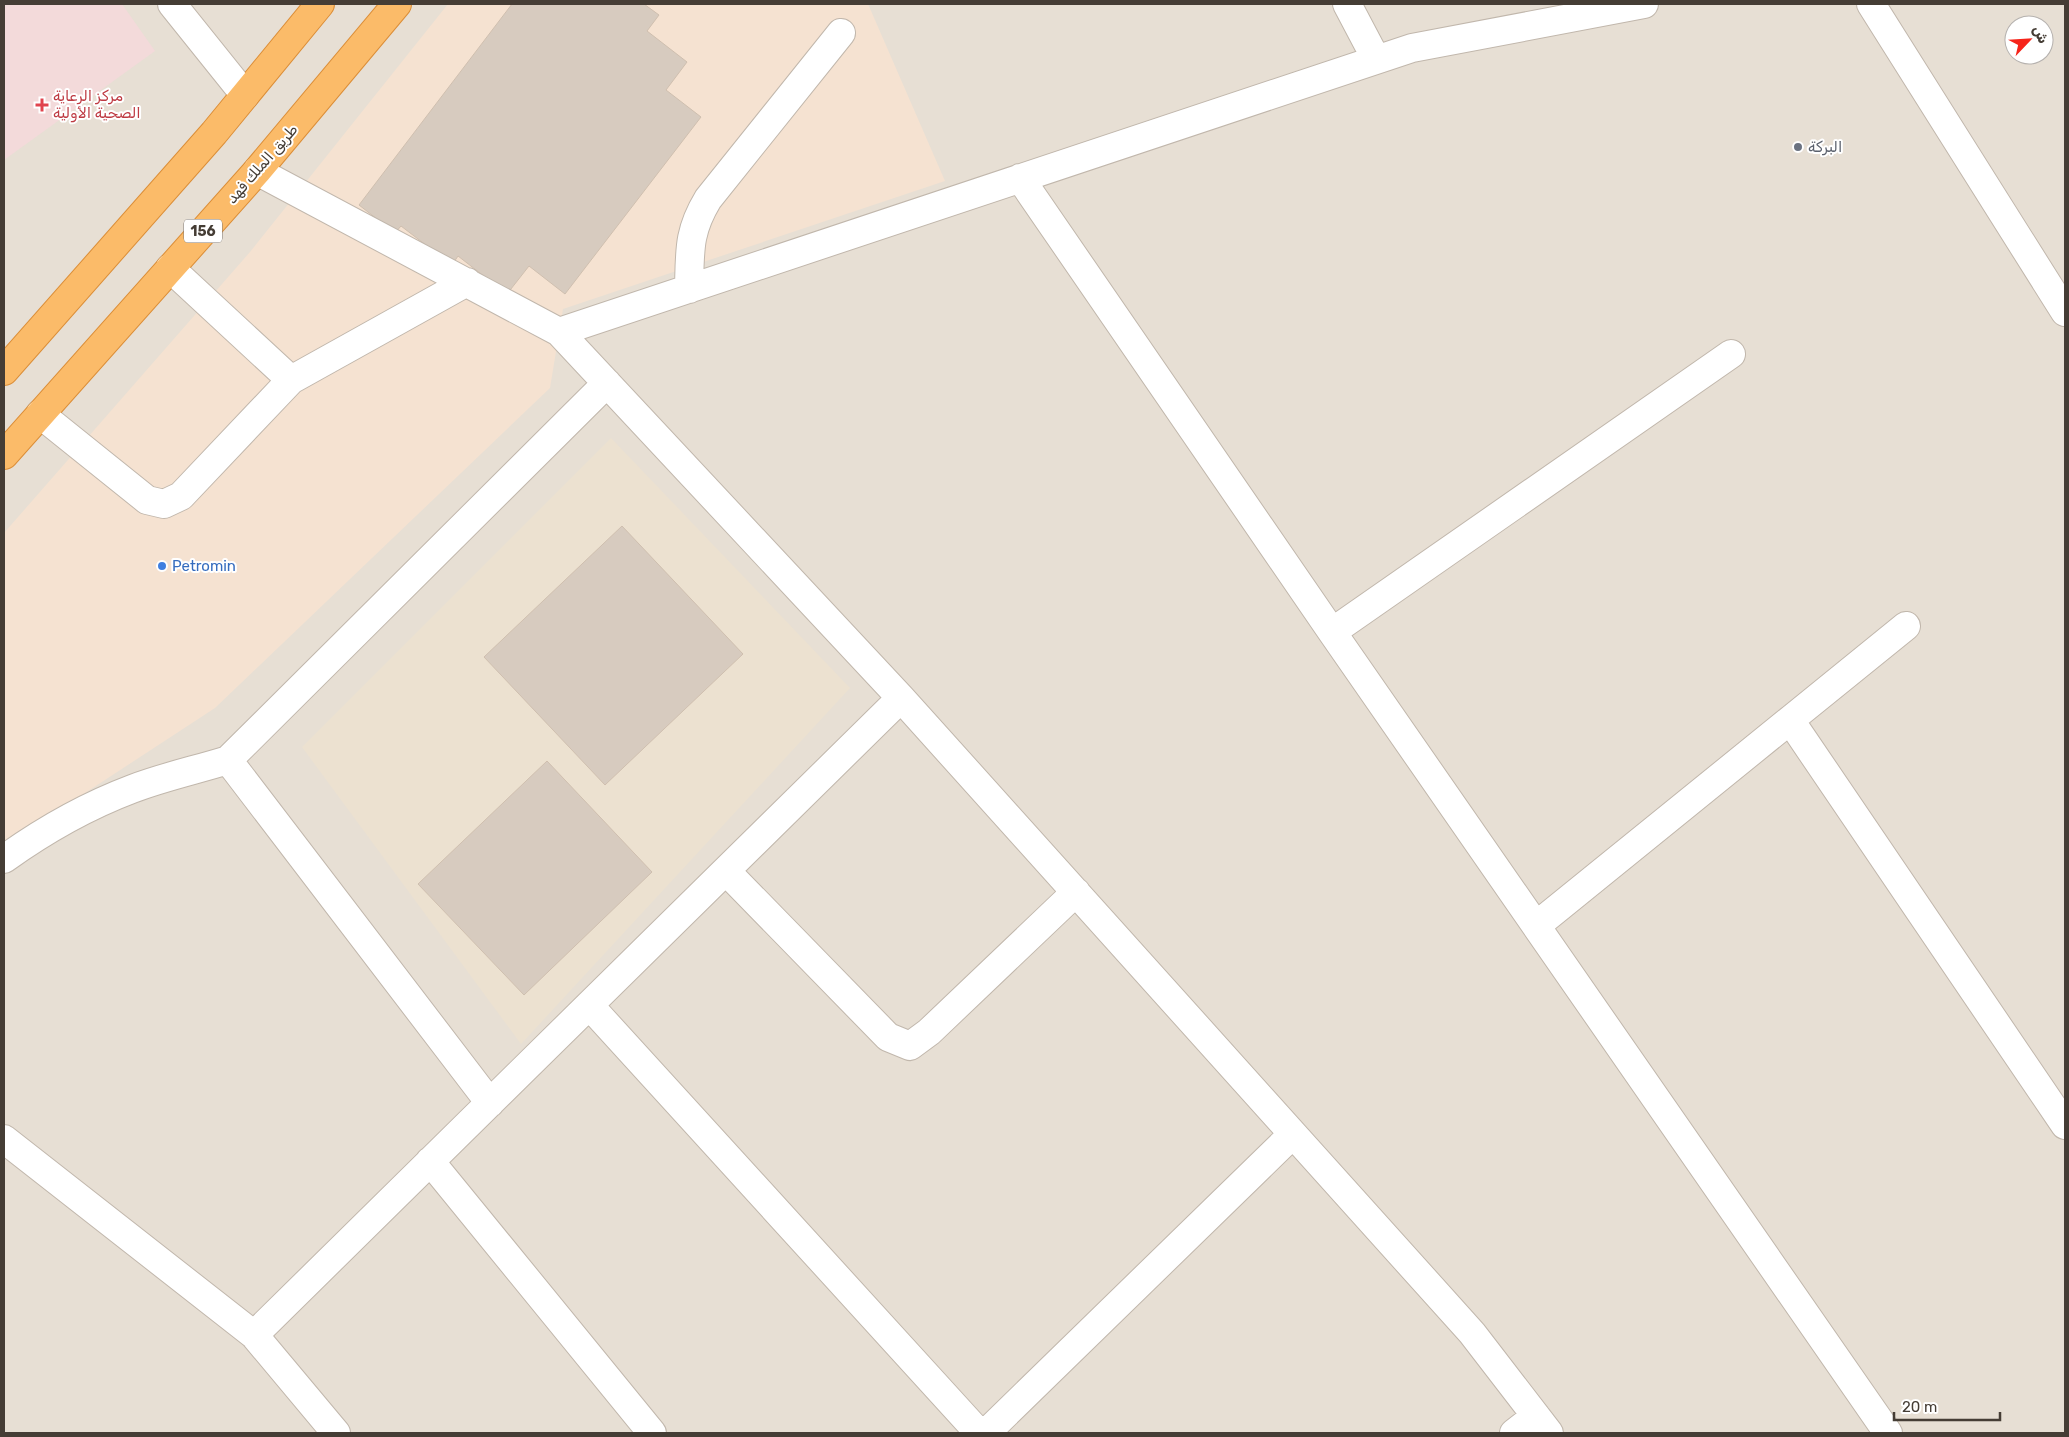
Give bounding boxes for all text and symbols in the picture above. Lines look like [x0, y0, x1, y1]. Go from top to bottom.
north arrow [2004, 15, 2054, 65]
text: ش [2029, 23, 2052, 47]
place label: مركز الرعاية الصحية الأولية [53, 87, 141, 123]
marker: مركز الرعاية الصحية الأولية [35, 98, 49, 112]
street label: طريق الملك فهد [223, 121, 301, 207]
place label: البركة [1808, 138, 1842, 156]
marker: البركة [1792, 141, 1804, 153]
road number: 156 [184, 220, 222, 242]
place label: Petromin [172, 557, 236, 575]
marker: Petromin [156, 560, 168, 572]
scale bar [1894, 1390, 2000, 1422]
text: 20 m [1902, 1398, 1937, 1416]

